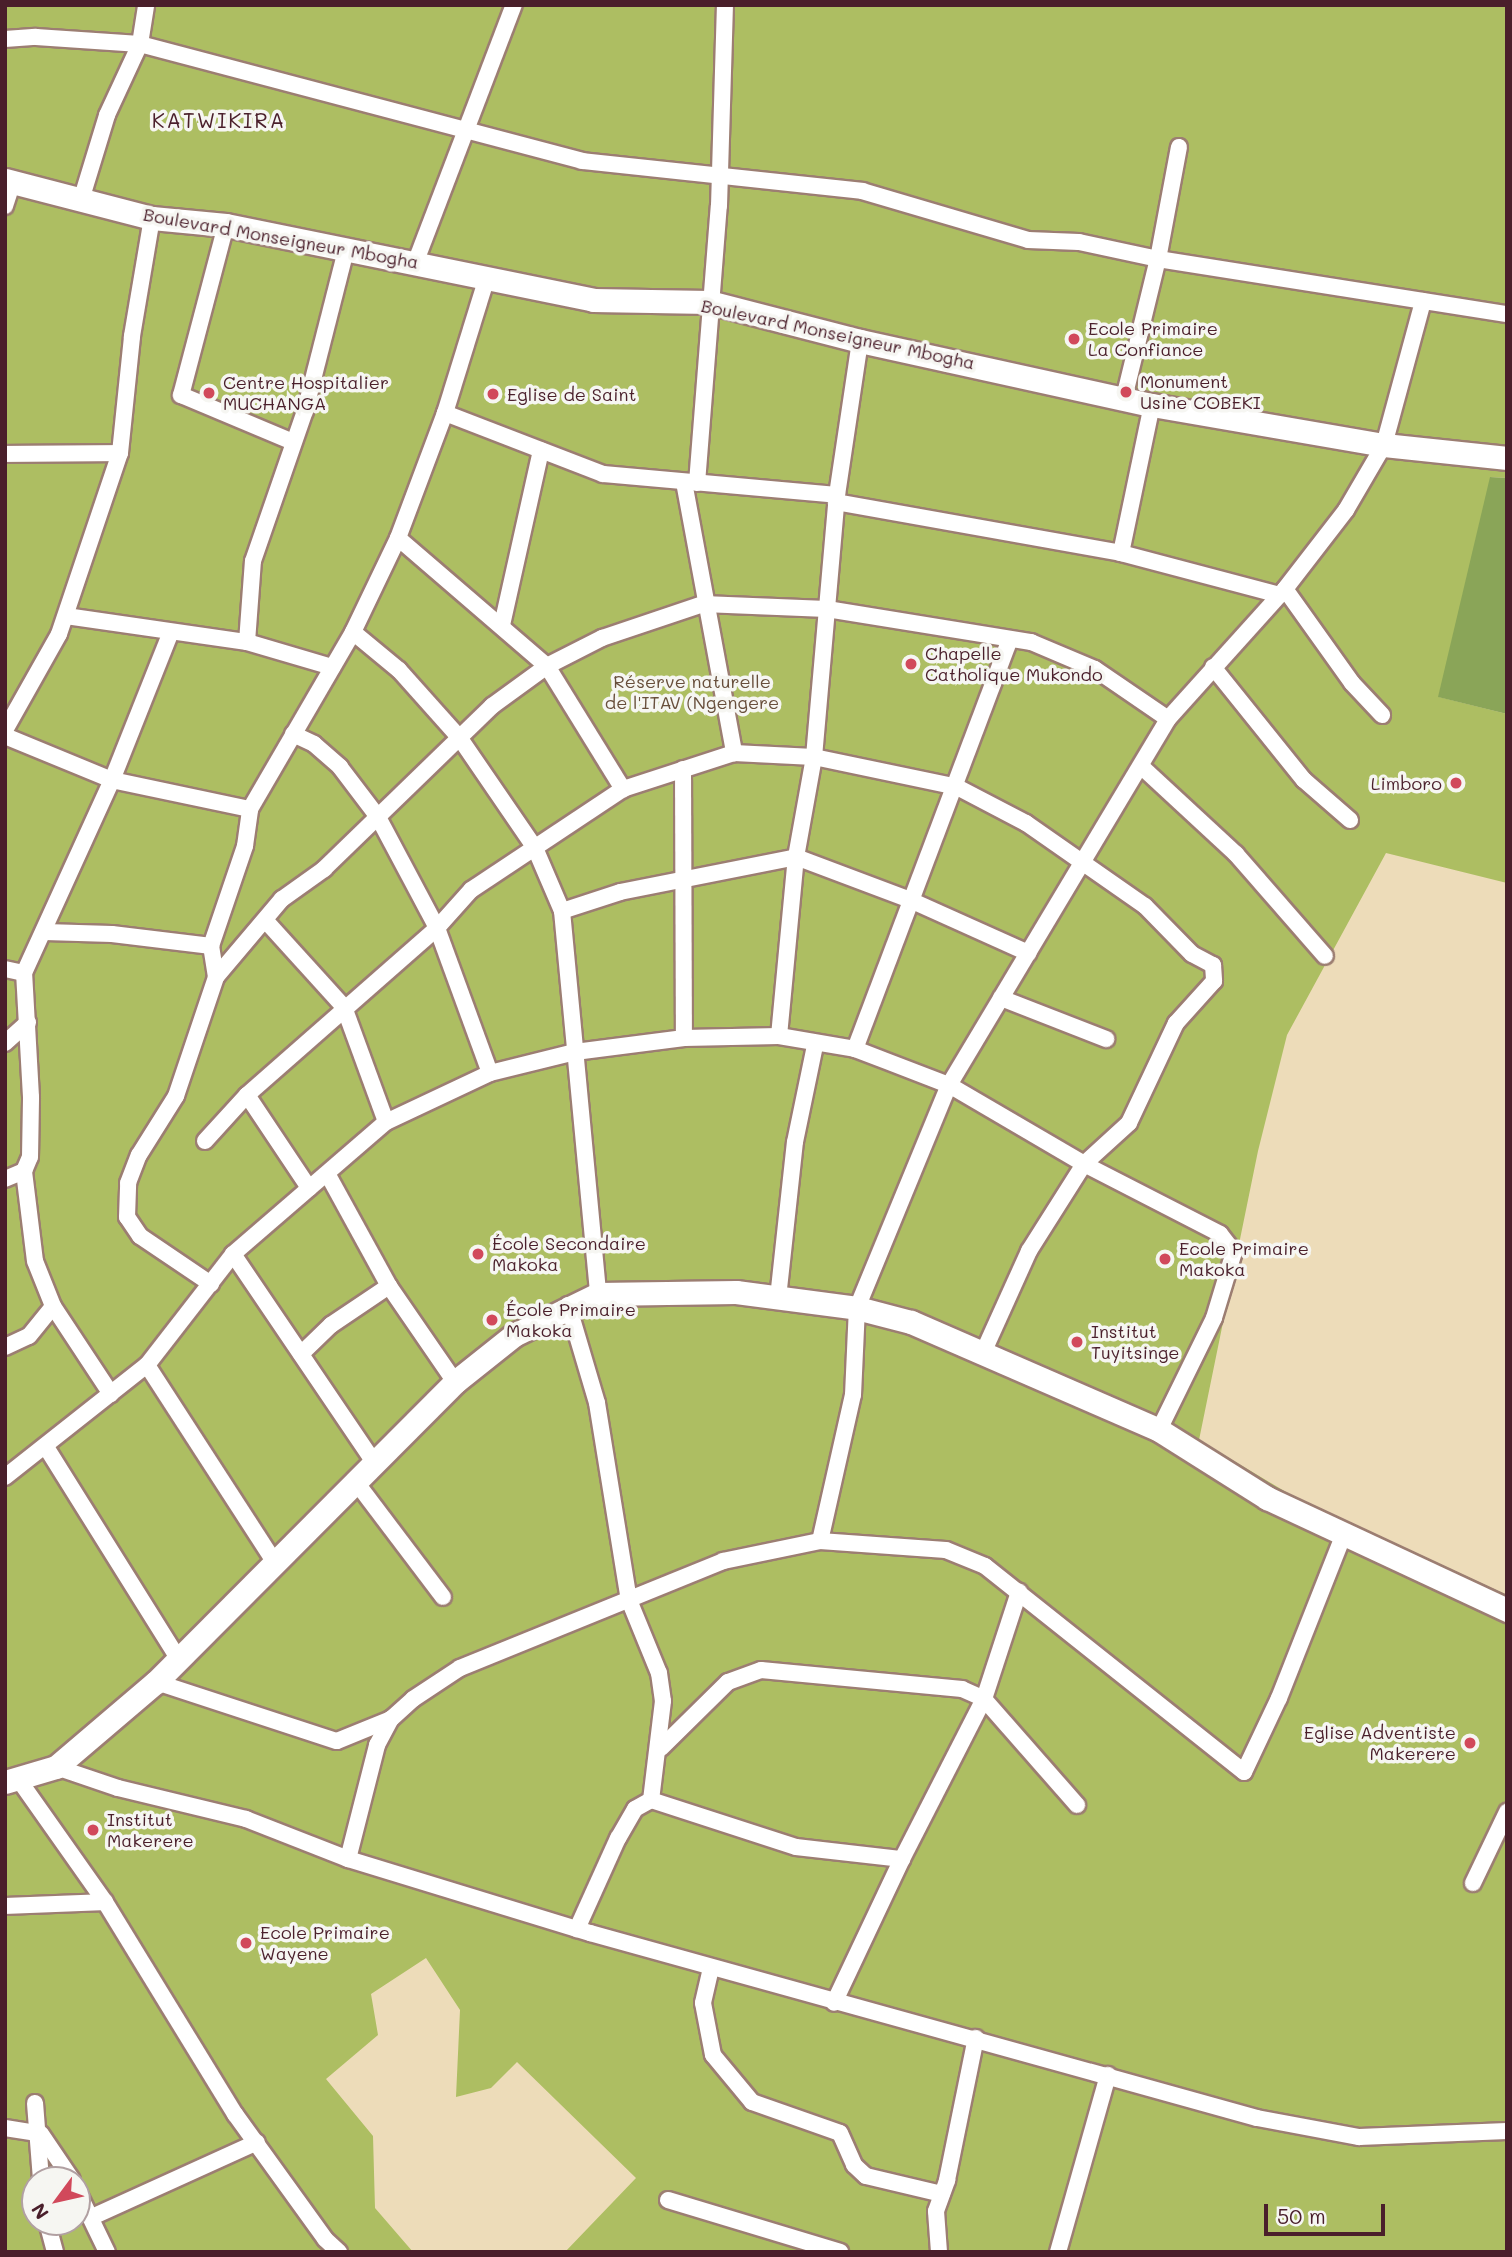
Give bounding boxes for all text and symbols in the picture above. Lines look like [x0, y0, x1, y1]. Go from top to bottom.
district label: KATWIKIRA [153, 107, 285, 133]
street label: Boulevard Monseigneur Mbogha [142, 203, 420, 273]
street label: Boulevard Monseigneur Mbogha [699, 294, 977, 374]
place label: Ecole Primaire La Confiance [1088, 318, 1218, 360]
marker: Ecole Primaire La Confiance [1066, 331, 1082, 347]
place label: Monument Usine COBEKI [1140, 371, 1261, 414]
place label: Centre Hospitalier MUCHANGA [223, 372, 389, 414]
place label: Eglise de Saint [507, 383, 636, 405]
marker: Monument Usine COBEKI [1118, 384, 1134, 400]
marker: Centre Hospitalier MUCHANGA [201, 385, 217, 401]
marker: Eglise de Saint [485, 386, 501, 402]
place label: Chapelle Catholique Mukondo [925, 643, 1103, 686]
marker: Chapelle Catholique Mukondo [903, 656, 919, 672]
park label: Réserve naturelle de l'ITAV (Ngengere [605, 671, 779, 714]
place label: Limboro [1371, 772, 1442, 794]
marker: Limboro [1448, 775, 1464, 791]
place label: École Secondaire Makoka [492, 1233, 646, 1276]
place label: Ecole Primaire Makoka [1179, 1238, 1309, 1280]
marker: École Secondaire Makoka [470, 1246, 486, 1262]
marker: Ecole Primaire Makoka [1157, 1251, 1173, 1267]
place label: École Primaire Makoka [506, 1299, 636, 1342]
marker: École Primaire Makoka [484, 1312, 500, 1328]
place label: Institut Tuyitsinge [1091, 1321, 1180, 1364]
marker: Institut Tuyitsinge [1069, 1334, 1085, 1350]
place label: Eglise Adventiste Makerere [1304, 1722, 1456, 1764]
marker: Eglise Adventiste Makerere [1462, 1735, 1478, 1751]
place label: Institut Makerere [107, 1809, 194, 1852]
marker: Institut Makerere [85, 1822, 101, 1838]
place label: Ecole Primaire Wayene [260, 1922, 390, 1965]
marker: Ecole Primaire Wayene [238, 1935, 254, 1951]
north arrow [21, 2166, 91, 2236]
scale bar [1267, 2190, 1388, 2234]
text: N [25, 2199, 54, 2224]
text: 50 m [1277, 2202, 1326, 2229]

